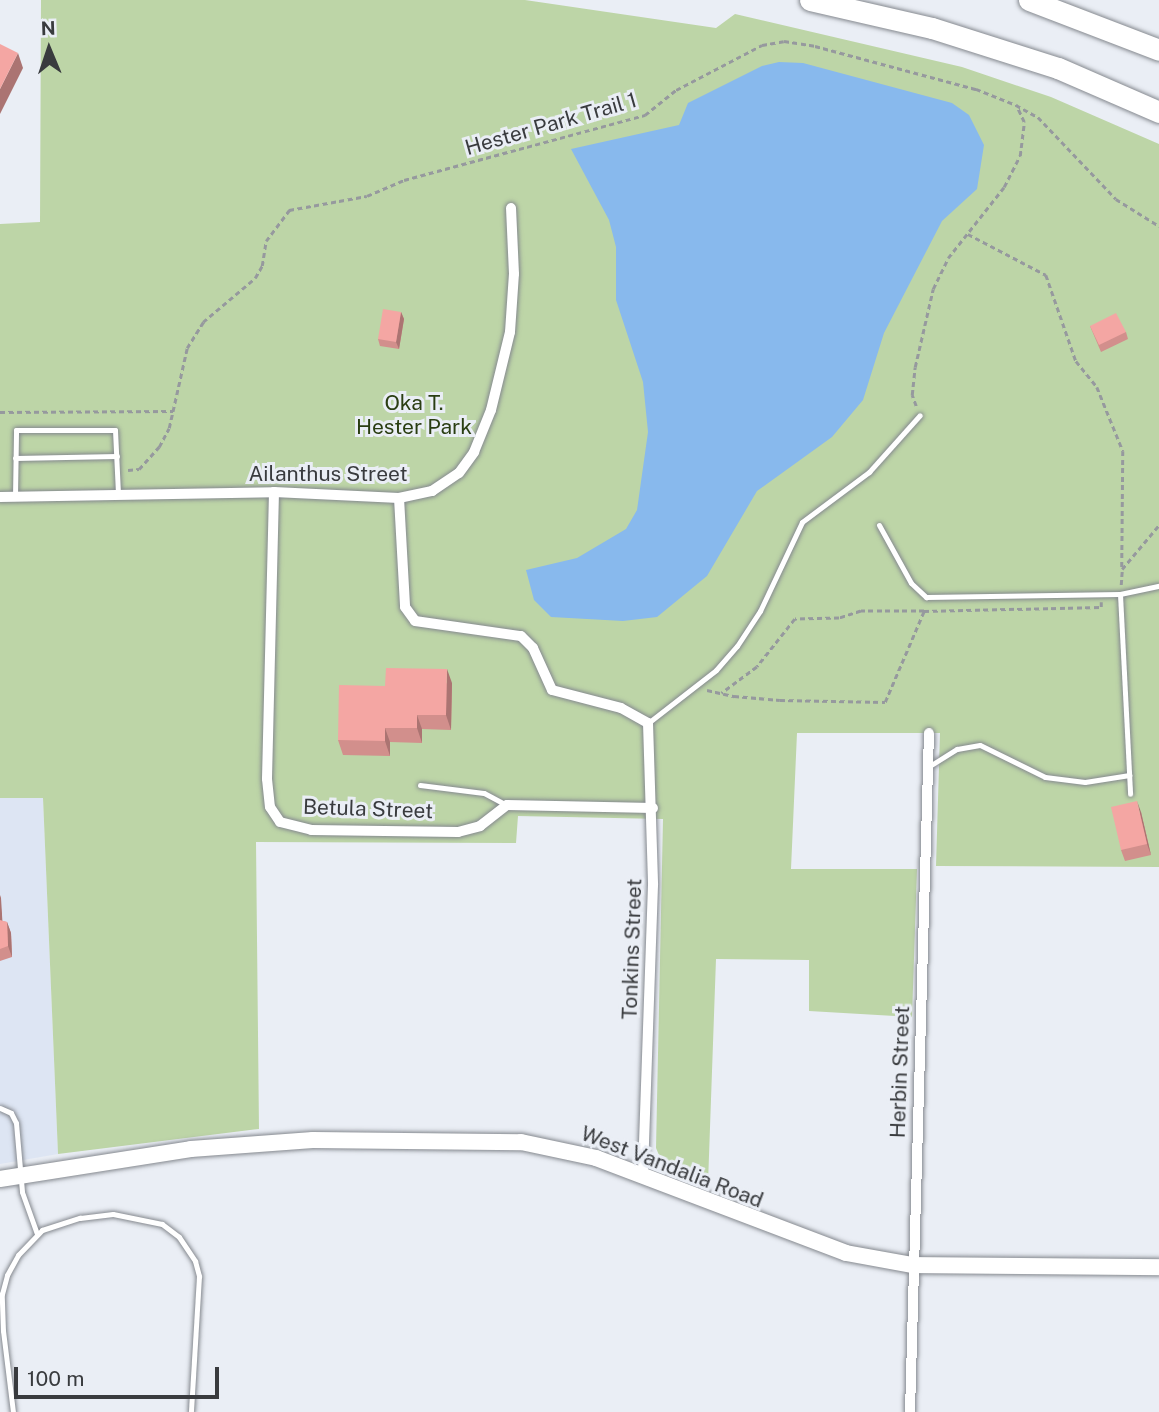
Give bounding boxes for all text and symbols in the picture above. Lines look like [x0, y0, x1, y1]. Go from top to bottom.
north arrow [14, 14, 84, 84]
text: N [40, 17, 56, 39]
street label: Hester Park Trail 1 [462, 87, 640, 161]
park label: Oka T. Hester Park [356, 390, 472, 440]
street label: Ailanthus Street [248, 461, 408, 487]
street label: Betula Street [302, 794, 434, 824]
street label: Tonkins Street [617, 878, 647, 1020]
street label: Herbin Street [885, 1005, 915, 1139]
street label: West Vandalia Road [577, 1121, 767, 1213]
scale bar [18, 1352, 222, 1396]
text: 100 m [27, 1366, 84, 1391]

